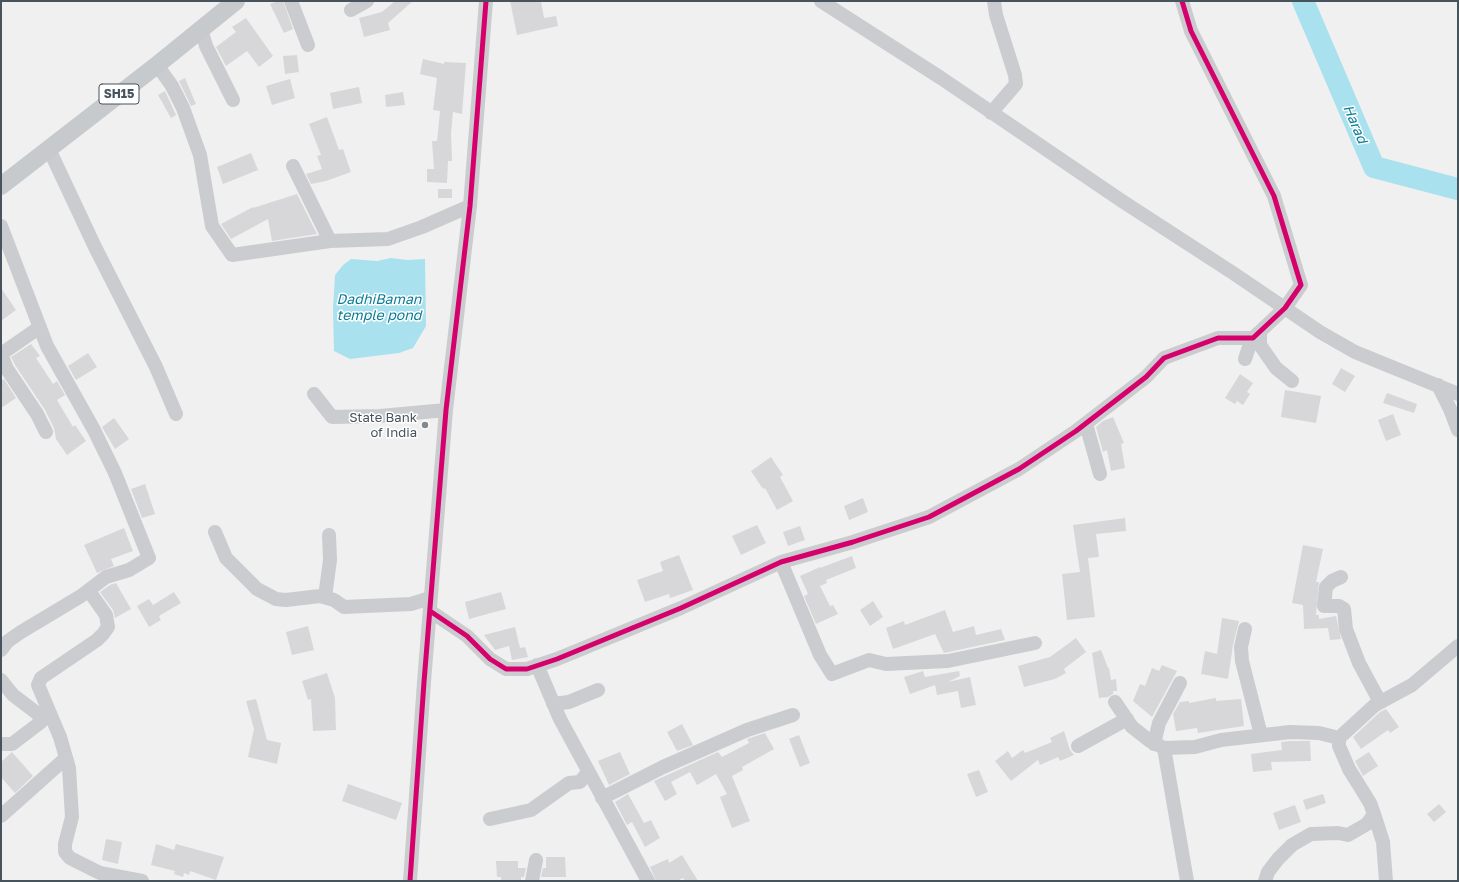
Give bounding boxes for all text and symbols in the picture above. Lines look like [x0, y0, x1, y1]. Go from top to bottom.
road number: SH15 [99, 84, 139, 104]
water label: Harad [1339, 102, 1371, 146]
water label: DadhiBaman temple pond [337, 292, 421, 324]
place label: State Bank of India [349, 410, 417, 441]
marker: State Bank of India [420, 420, 430, 430]

